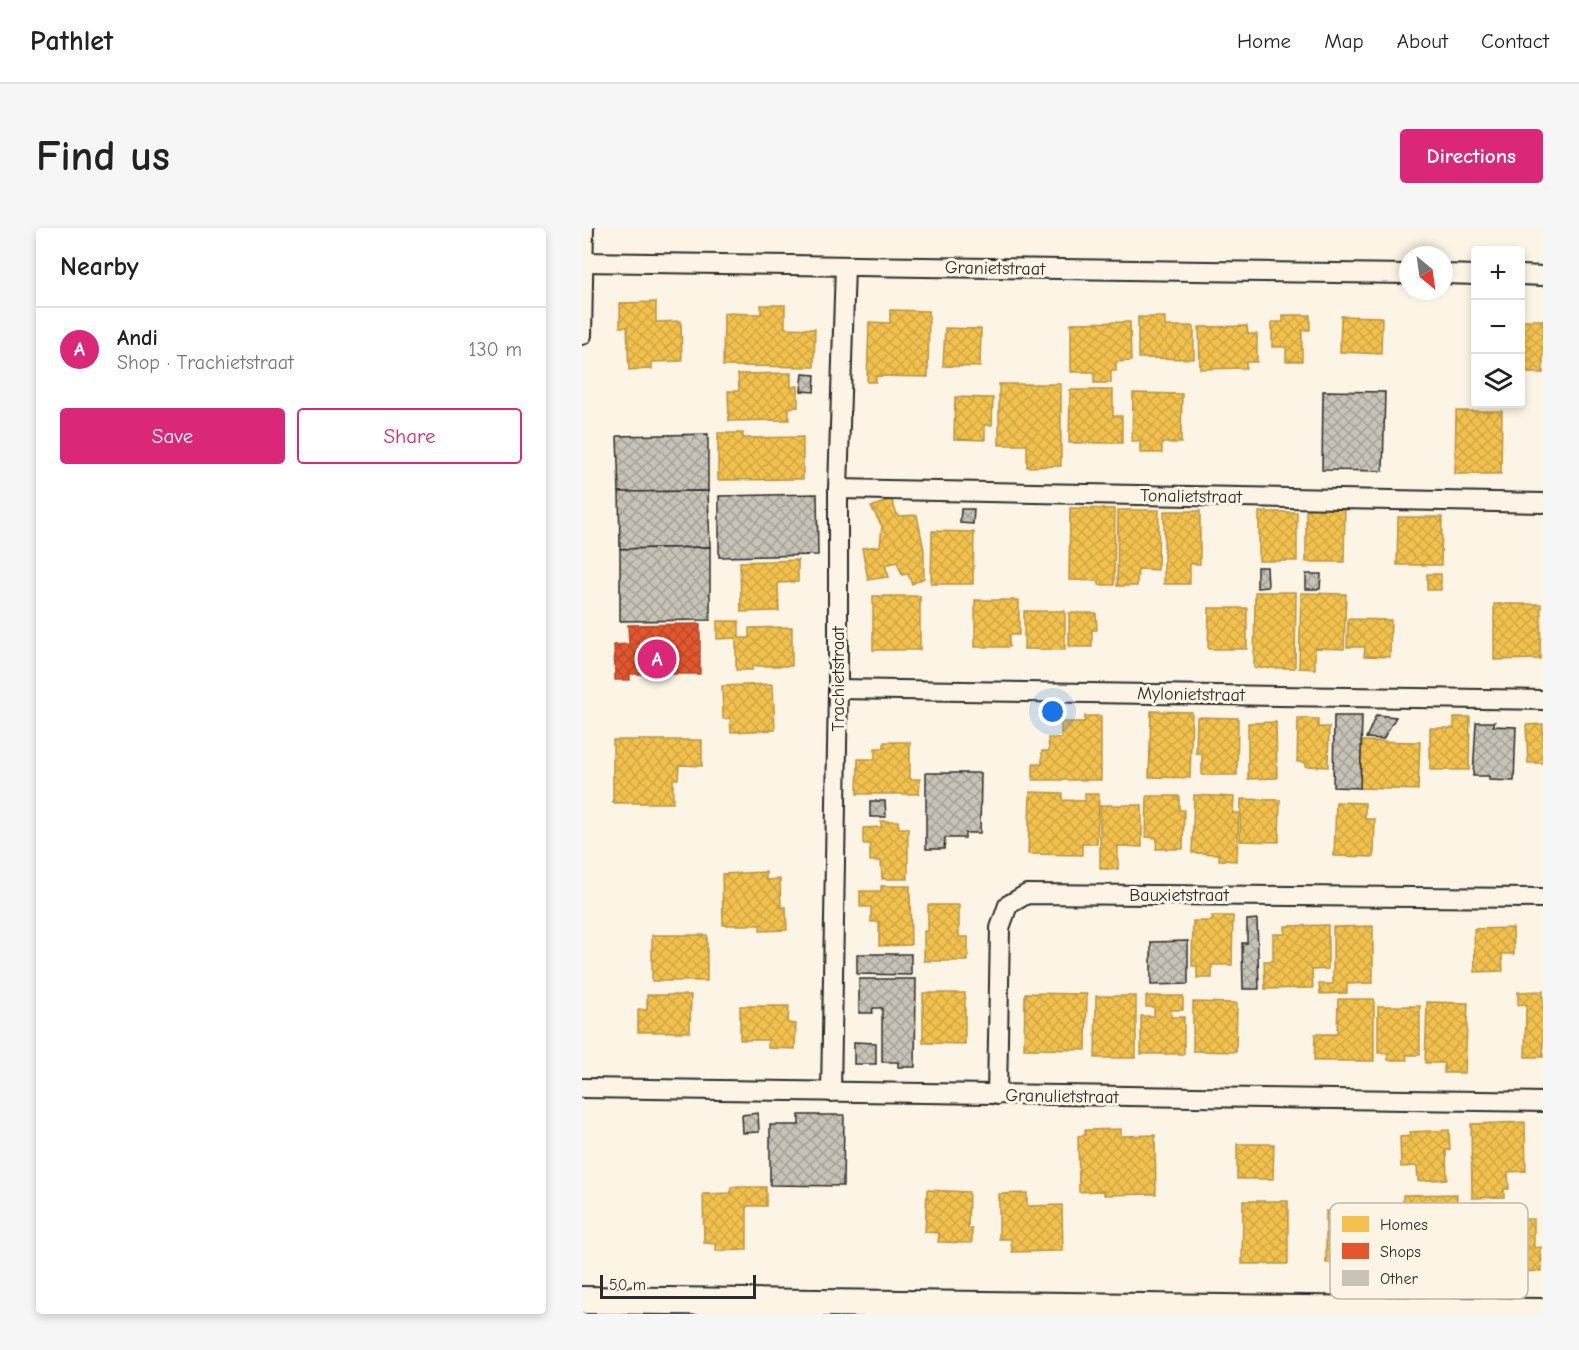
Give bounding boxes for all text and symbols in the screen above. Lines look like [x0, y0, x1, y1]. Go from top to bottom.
text: Pathlet [30, 25, 113, 57]
text: Home [1237, 29, 1291, 53]
text: Map [1324, 29, 1364, 53]
text: About [1397, 29, 1448, 53]
text: Contact [1481, 29, 1549, 53]
button: Directions [1400, 129, 1543, 183]
text: Find us [36, 132, 170, 181]
north arrow [1399, 246, 1453, 300]
map controls [1471, 246, 1525, 408]
button: + [1471, 246, 1525, 300]
text: Nearby [60, 252, 139, 282]
street label: Granietstraat [945, 257, 1046, 280]
button: − [1471, 300, 1525, 354]
text: Andi [117, 325, 158, 351]
text: A [74, 338, 85, 361]
text: 130 m [469, 338, 522, 361]
text: Shop · Trachietstraat [117, 351, 294, 374]
button: layers [1471, 354, 1525, 408]
button: Save [60, 408, 285, 464]
button: Share [297, 408, 522, 464]
street label: Tonalietstraat [1140, 485, 1243, 508]
street label: Trachietstraat [828, 626, 849, 732]
pin: A [638, 636, 676, 682]
street label: Mylonietstraat [1137, 683, 1246, 706]
your location [1038, 697, 1067, 726]
street label: Bauxietstraat [1129, 885, 1230, 906]
street label: Granulietstraat [1005, 1085, 1120, 1108]
legend [1330, 1203, 1528, 1299]
text: Homes [1380, 1216, 1428, 1234]
text: Shops [1380, 1243, 1421, 1261]
text: Other [1380, 1270, 1418, 1288]
scale bar [600, 1272, 756, 1300]
text: 50 m [609, 1276, 646, 1294]

